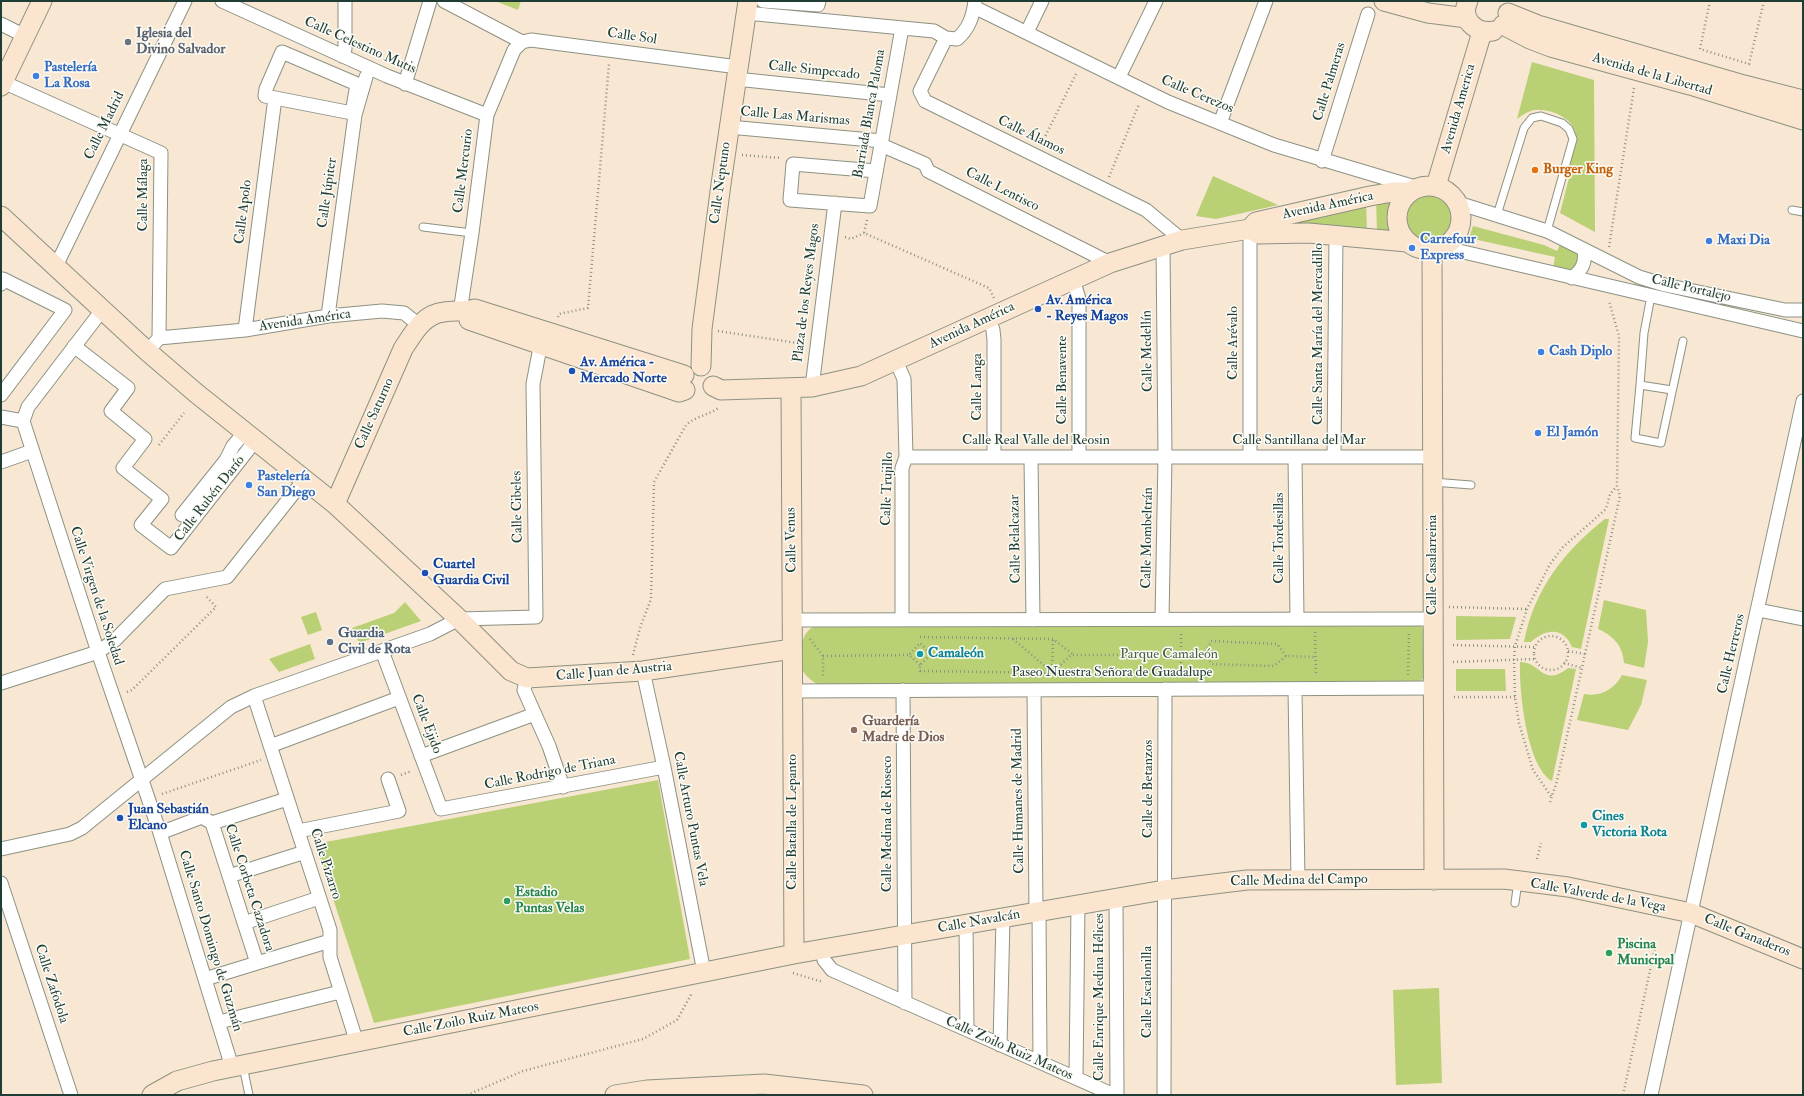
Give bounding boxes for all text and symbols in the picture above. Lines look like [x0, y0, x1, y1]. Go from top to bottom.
street label: Calle Celestino Mutis [301, 14, 419, 78]
street label: Calle Sol [606, 25, 658, 49]
place label: Iglesia del Divino Salvador [136, 26, 225, 58]
marker: Iglesia del Divino Salvador [123, 37, 133, 47]
street label: Calle Palmeras [1310, 41, 1350, 123]
street label: Barriada Blanca Paloma [850, 48, 890, 180]
street label: Avenida de la Libertad [1590, 50, 1714, 100]
street label: Calle Simpecado [767, 58, 861, 84]
place label: Pastelería La Rosa [44, 60, 97, 92]
street label: Avenida America [1438, 62, 1480, 156]
marker: Pastelería La Rosa [31, 71, 41, 81]
street label: Calle Cerezos [1158, 72, 1236, 118]
street label: Calle Madrid [81, 89, 129, 163]
street label: Calle Las Marismas [740, 104, 850, 130]
street label: Calle Álamos [995, 113, 1067, 159]
street label: Calle Mercurio [451, 128, 477, 214]
street label: Calle Neptuno [707, 141, 735, 225]
street label: Calle Júpiter [315, 157, 341, 229]
street label: Calle Málaga [136, 158, 152, 232]
place label: Burger King [1543, 162, 1613, 178]
street label: Calle Lentisco [962, 164, 1042, 216]
marker: Burger King [1530, 165, 1540, 175]
street label: Calle Apolo [232, 179, 256, 245]
street label: Avenida América [1281, 188, 1375, 224]
street label: Plaza de los Reyes Magos [790, 223, 824, 363]
place label: Carrefour Express [1420, 232, 1476, 264]
place label: Maxi Dia [1717, 233, 1770, 249]
marker: Maxi Dia [1704, 236, 1714, 246]
street label: Calle Santa María del Mercadillo [1311, 243, 1327, 425]
marker: Carrefour Express [1407, 243, 1417, 253]
street label: Calle Portalejo [1650, 272, 1732, 306]
place label: Av. América - Reyes Magos [1046, 293, 1128, 326]
street label: Avenida América [926, 299, 1018, 353]
marker: Av. América - Reyes Magos [1033, 304, 1043, 314]
street label: Avenida América [258, 306, 352, 336]
street label: Calle Arévalo [1226, 306, 1242, 380]
street label: Calle Medellín [1139, 310, 1157, 392]
street label: Calle Benavente [1055, 336, 1071, 424]
place label: Cash Diplo [1549, 344, 1612, 360]
marker: Cash Diplo [1536, 347, 1546, 357]
street label: Calle Langa [970, 353, 986, 421]
place label: Av. América - Mercado Norte [580, 355, 667, 388]
marker: Av. América - Mercado Norte [567, 366, 577, 376]
street label: Calle Saturno [352, 376, 398, 452]
place label: El Jamón [1546, 425, 1599, 441]
marker: El Jamón [1533, 428, 1543, 438]
street label: Calle Real Valle del Reosin [962, 433, 1110, 449]
street label: Calle Santillana del Mar [1232, 433, 1366, 449]
street label: Calle Trujillo [878, 452, 898, 526]
street label: Calle Rubén Darío [171, 453, 249, 545]
place label: Pastelería San Diego [257, 469, 315, 502]
street label: Calle Cibeles [509, 471, 527, 543]
marker: Pastelería San Diego [244, 480, 254, 490]
street label: Calle Mombeltrán [1139, 487, 1157, 589]
street label: Calle Tordesillas [1272, 492, 1288, 584]
street label: Calle Belalcazar [1007, 494, 1025, 584]
street label: Calle Venus [783, 507, 801, 573]
street label: Calle Casalarreina [1425, 515, 1441, 615]
street label: Calle Virgen de la Soledad [66, 525, 126, 667]
place label: Cuartel Guardia Civil [433, 557, 509, 590]
marker: Cuartel Guardia Civil [420, 568, 430, 578]
street label: Calle Herreros [1715, 612, 1749, 696]
place label: Guardia Civil de Rota [338, 626, 411, 658]
marker: Guardia Civil de Rota [325, 637, 335, 647]
place label: Camaleón [928, 646, 984, 662]
park label: Parque Camaleón [1120, 647, 1218, 663]
marker: Camaleón [915, 649, 925, 659]
street label: Calle Juan de Austria [555, 659, 673, 685]
street label: Paseo Nuestra Señora de Guadalupe [1012, 665, 1212, 681]
street label: Calle Ejido [407, 692, 445, 756]
place label: Guardería Madre de Dios [862, 714, 944, 746]
marker: Guardería Madre de Dios [849, 725, 859, 735]
street label: Calle Humanes de Madrid [1009, 728, 1029, 874]
street label: Calle de Betanzos [1141, 740, 1157, 838]
street label: Calle Arturo Puntas Vela [669, 750, 711, 888]
street label: Calle Rodrigo de Triana [483, 752, 617, 794]
street label: Calle Batalla de Lepanto [785, 754, 801, 890]
street label: Calle Medina de Rioseco [880, 756, 896, 892]
place label: Juan Sebastián Elcano [128, 802, 209, 834]
place label: Cines Victoria Rota [1592, 809, 1667, 842]
marker: Juan Sebastián Elcano [115, 813, 125, 823]
marker: Cines Victoria Rota [1579, 820, 1589, 830]
street label: Calle Corbeta Cazadora [220, 822, 278, 954]
street label: Calle Pizarro [306, 827, 344, 901]
street label: Calle Santo Domingo de Guzmán [174, 848, 246, 1034]
street label: Calle Medina del Campo [1230, 871, 1368, 891]
street label: Calle Valverde de la Vega [1529, 876, 1667, 916]
place label: Estadio Puntas Velas [515, 885, 584, 918]
marker: Estadio Puntas Velas [502, 896, 512, 906]
street label: Calle Navalcán [936, 906, 1022, 938]
street label: Calle Ganaderos [1701, 911, 1793, 961]
street label: Calle Enrique Medina Hélices [1092, 913, 1108, 1081]
place label: Piscina Municipal [1617, 937, 1674, 970]
street label: Calle Zafodola [30, 942, 72, 1026]
street label: Calle Escalonilla [1140, 946, 1156, 1038]
marker: Piscina Municipal [1604, 948, 1614, 958]
street label: Calle Zoilo Ruiz Mateos [402, 999, 540, 1041]
street label: Calle Zoilo Ruiz Mateos [943, 1013, 1075, 1085]

